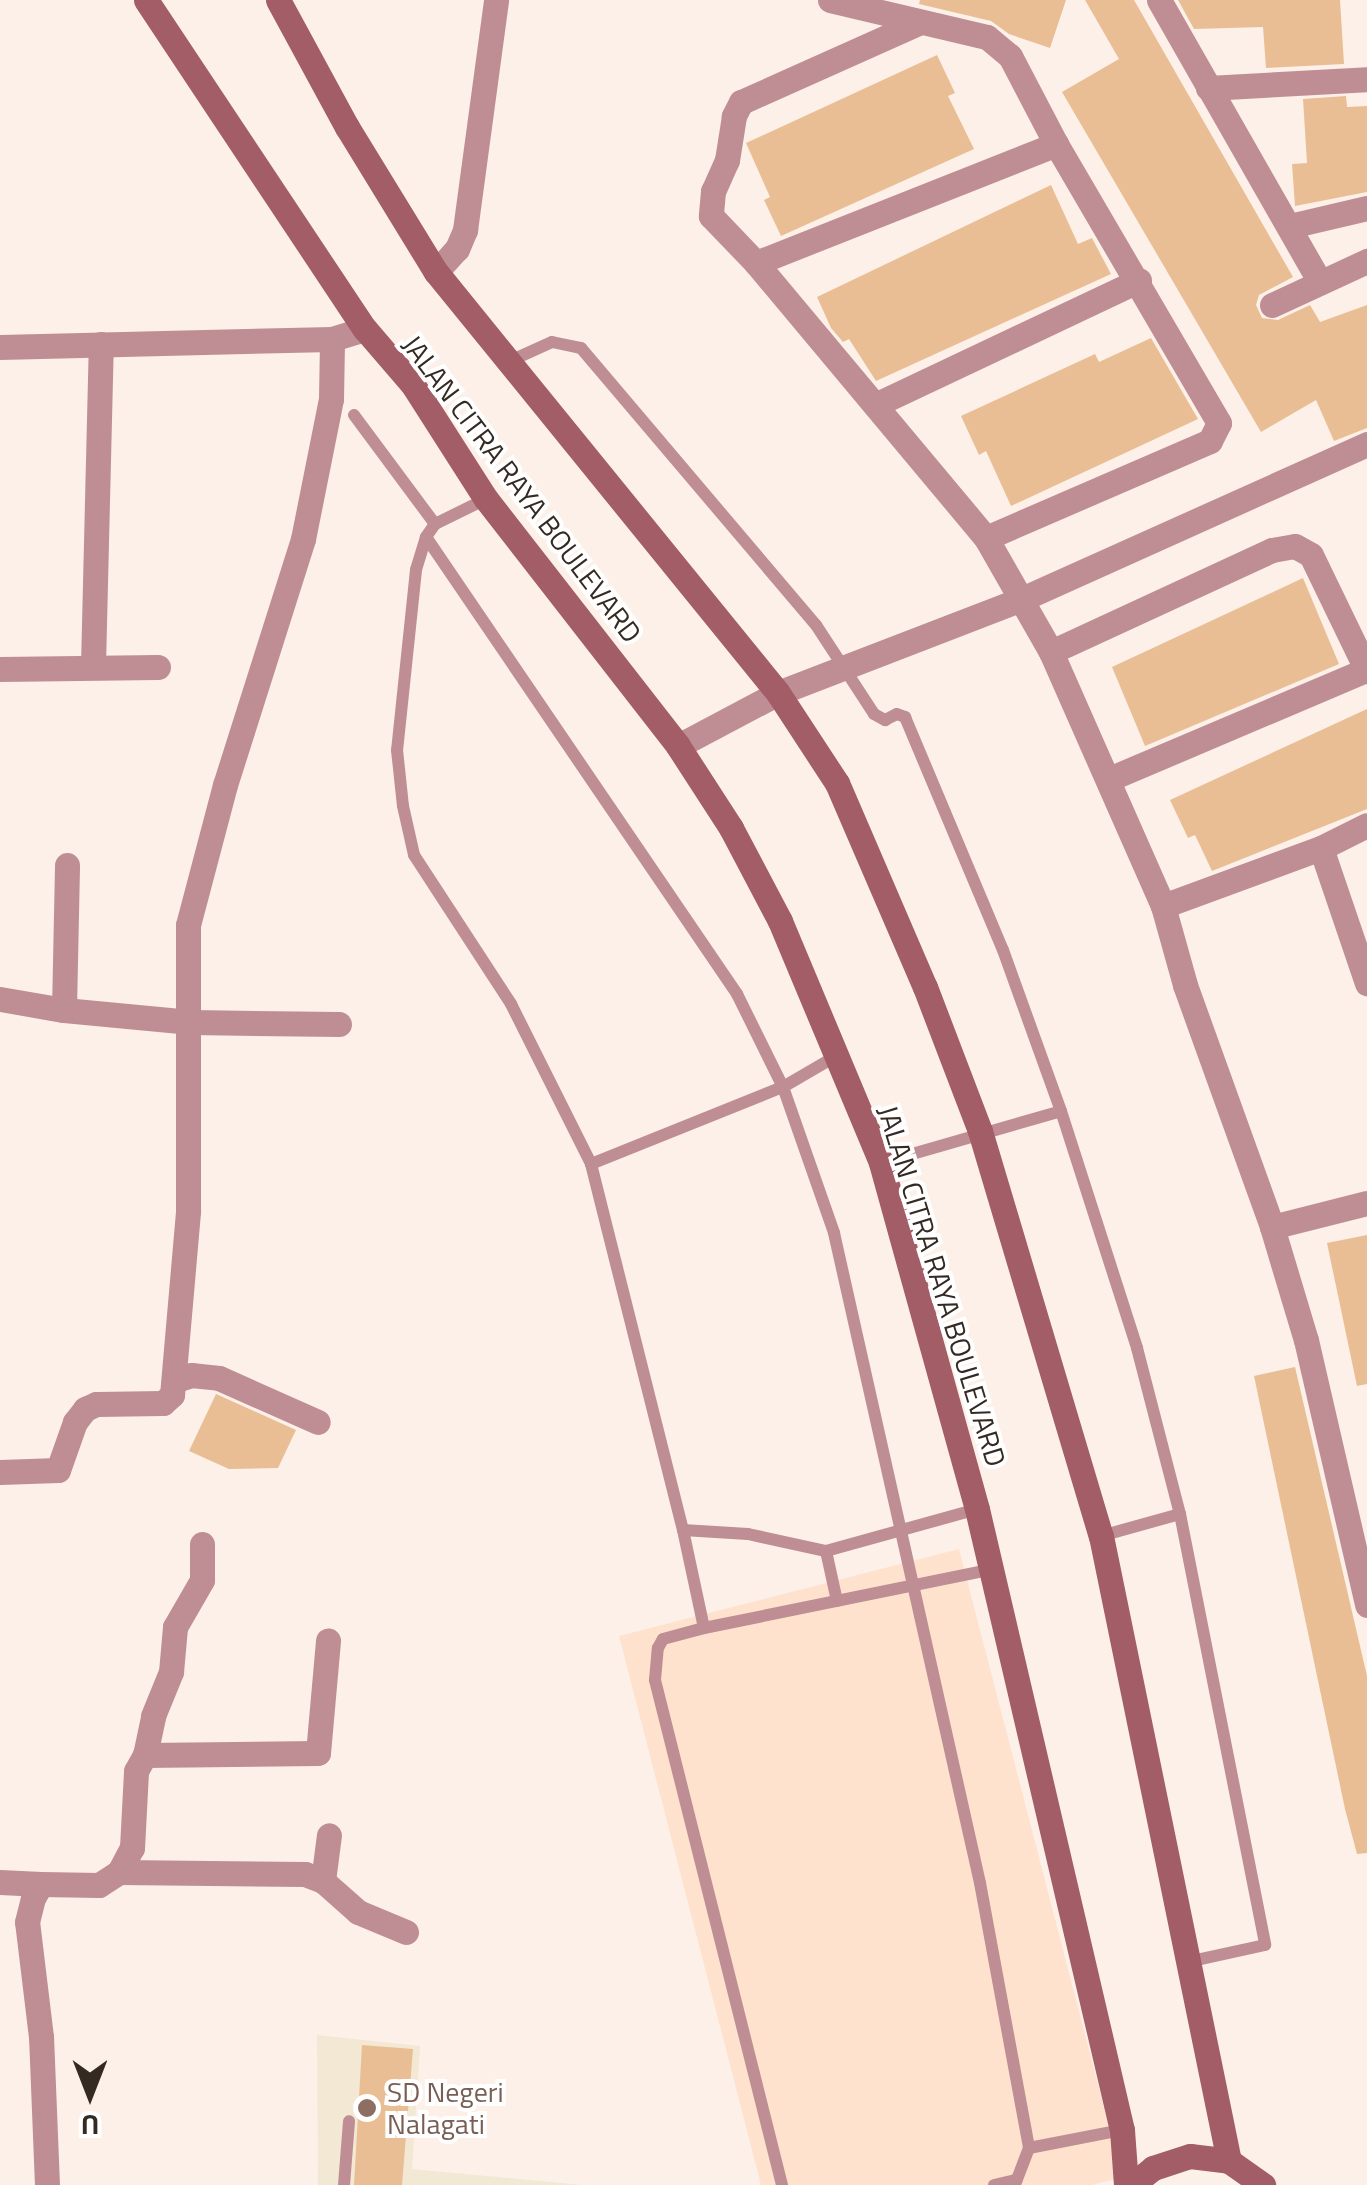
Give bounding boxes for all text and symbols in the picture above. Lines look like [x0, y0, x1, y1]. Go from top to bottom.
street label: JALAN CITRA RAYA BOULEVARD [395, 329, 649, 649]
street label: JALAN CITRA RAYA BOULEVARD [871, 1101, 1013, 1471]
north arrow [40, 2045, 140, 2145]
place label: SD Negeri Nalagati [387, 2075, 504, 2141]
marker: SD Negeri Nalagati [356, 2097, 378, 2119]
text: U [81, 2104, 99, 2147]

